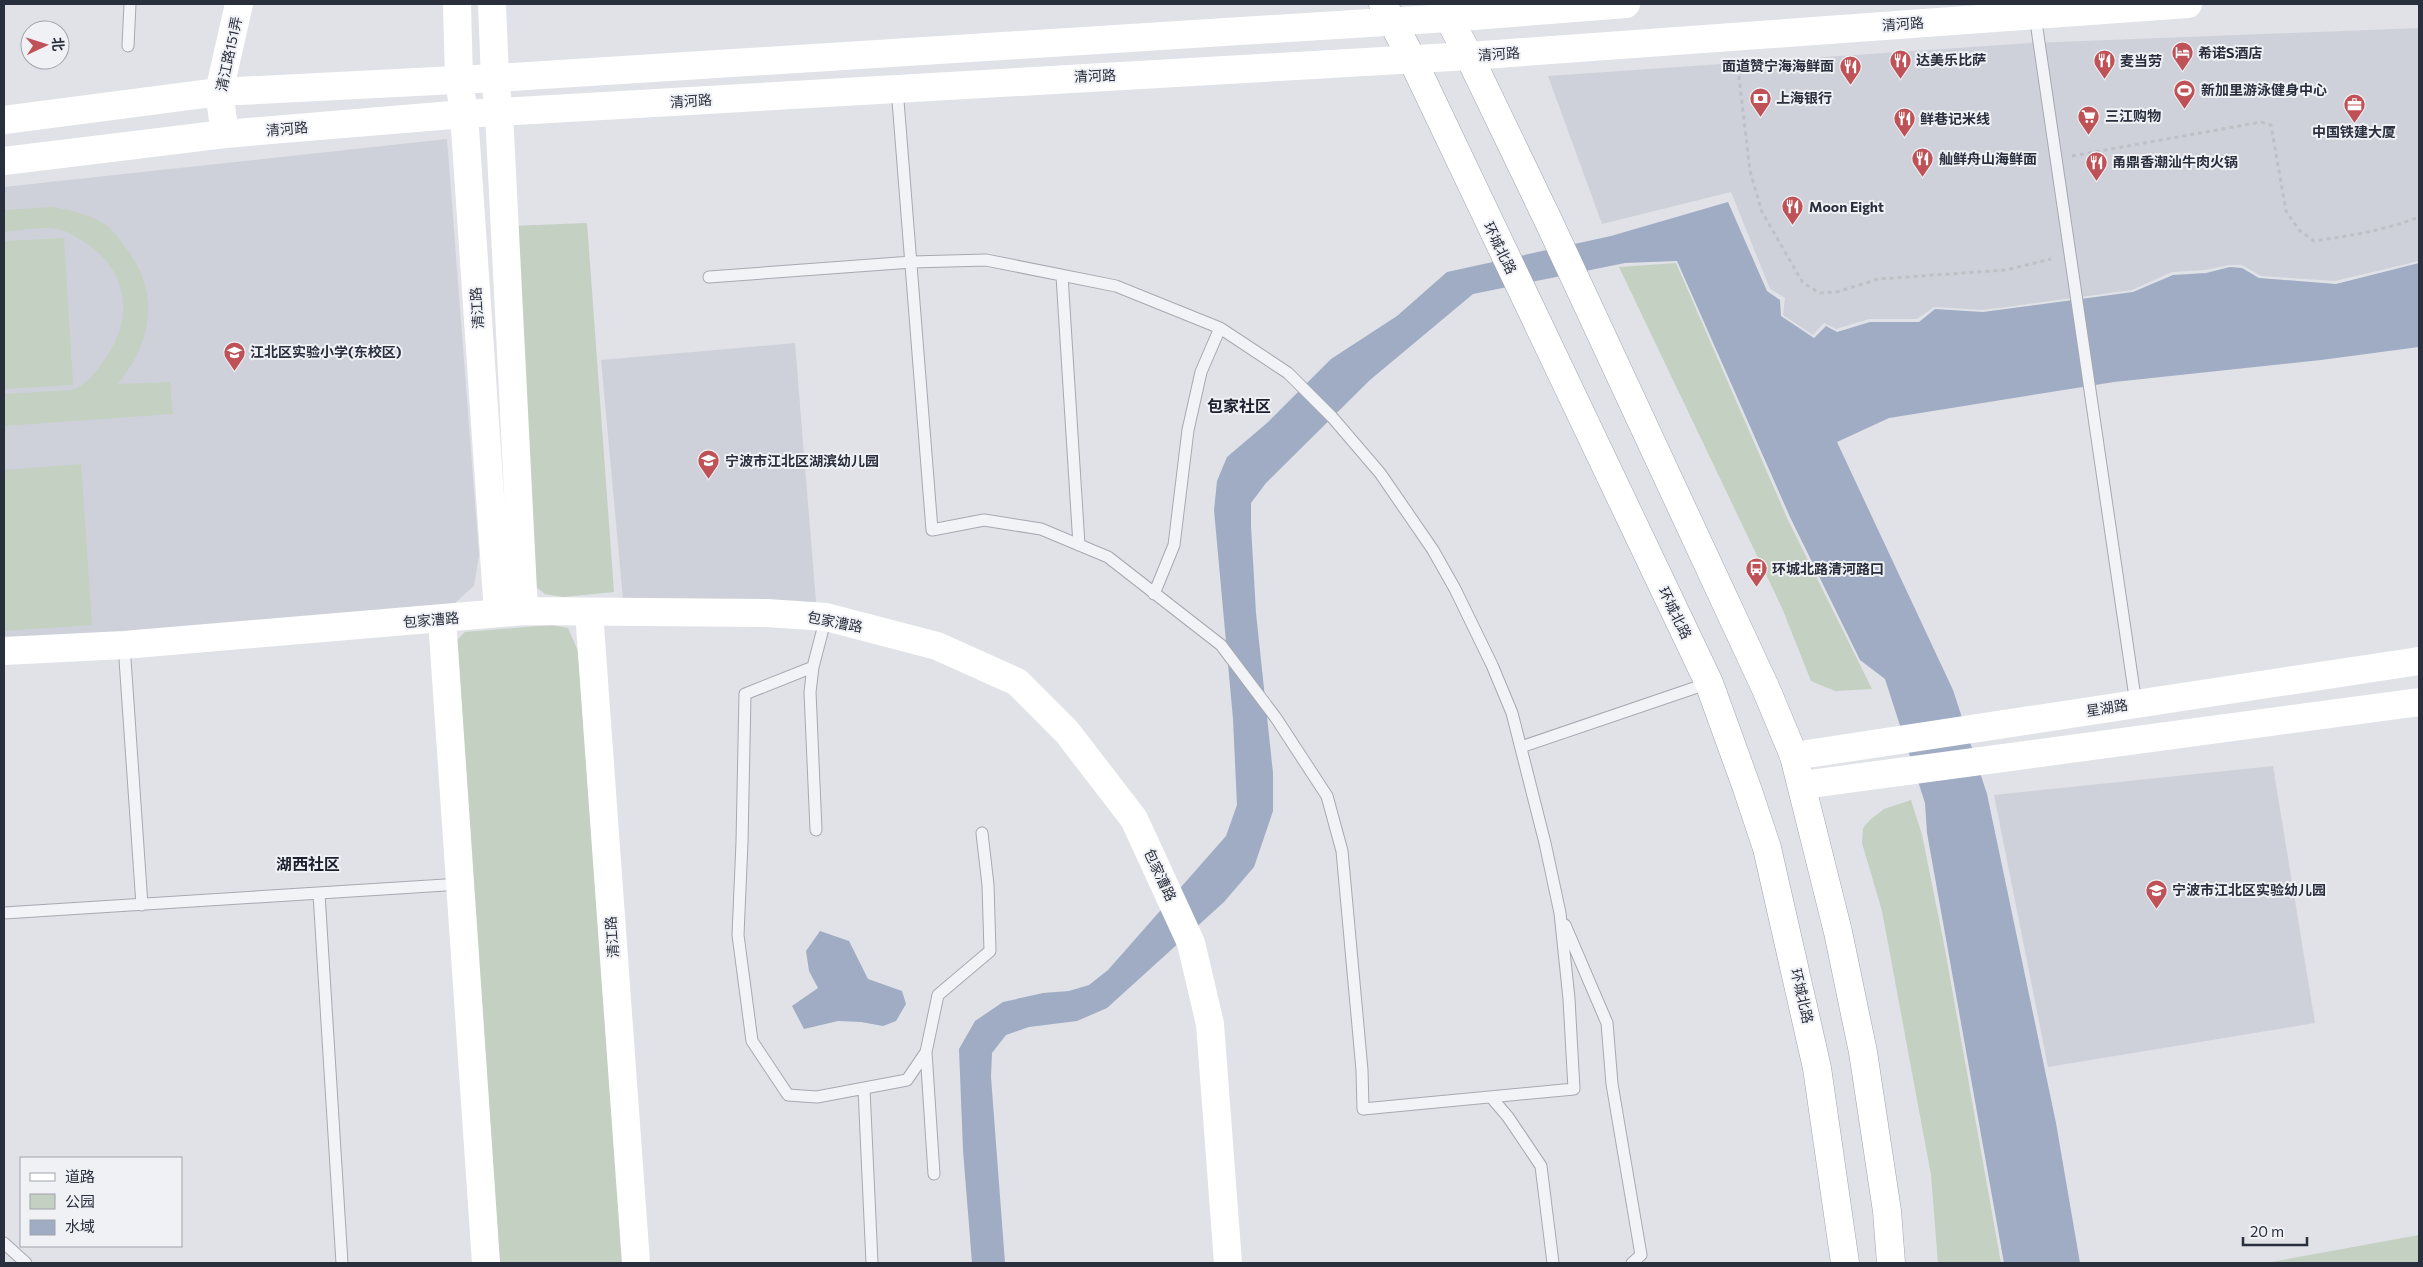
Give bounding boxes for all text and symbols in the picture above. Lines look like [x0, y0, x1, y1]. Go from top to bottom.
street label: 清河路 [1881, 14, 1925, 33]
street label: 清江路151弄 [212, 15, 245, 93]
north arrow [20, 20, 70, 70]
text: 北 [49, 36, 67, 52]
hotel icon: 希诺S酒店 [2170, 41, 2194, 72]
street label: 清河路 [1477, 44, 1521, 63]
place label: 希诺S酒店 [2198, 44, 2262, 61]
restaurant icon: 达美乐比萨 [1888, 48, 1912, 79]
restaurant icon: 麦当劳 [2092, 49, 2116, 80]
place label: 达美乐比萨 [1916, 51, 1986, 68]
place label: 麦当劳 [2120, 52, 2162, 69]
restaurant icon: 面道赞宁海海鲜面 [1838, 54, 1862, 85]
place label: 面道赞宁海海鲜面 [1722, 57, 1834, 74]
street label: 清河路 [1074, 66, 1116, 85]
sports icon: 新加里游泳健身中心 [2173, 78, 2197, 109]
place label: 新加里游泳健身中心 [2201, 81, 2327, 98]
bank icon: 上海银行 [1748, 86, 1772, 117]
place label: 上海银行 [1776, 89, 1832, 106]
street label: 清河路 [669, 91, 713, 110]
office icon: 中国铁建大厦 [2342, 92, 2366, 123]
supermarket icon: 三江购物 [2077, 104, 2101, 135]
restaurant icon: 鲜巷记米线 [1892, 107, 1916, 138]
place label: 三江购物 [2105, 107, 2161, 124]
place label: 鲜巷记米线 [1920, 110, 1990, 127]
street label: 清河路 [265, 118, 309, 139]
place label: 中国铁建大厦 [2312, 123, 2396, 140]
restaurant icon: 舢鲜舟山海鲜面 [1911, 147, 1935, 178]
place label: 舢鲜舟山海鲜面 [1939, 150, 2037, 167]
restaurant icon: 甬鼎香潮汕牛肉火锅 [2084, 150, 2108, 181]
place label: 甬鼎香潮汕牛肉火锅 [2112, 153, 2238, 170]
restaurant icon: Moon Eight [1781, 195, 1805, 226]
place label: Moon Eight [1809, 198, 1884, 215]
street label: 环城北路 [1481, 219, 1520, 277]
street label: 清江路 [467, 286, 486, 330]
school or university icon: 江北区实验小学(东校区) [222, 340, 246, 371]
place label: 江北区实验小学(东校区) [250, 343, 402, 360]
district label: 包家社区 [1207, 396, 1271, 415]
school or university icon: 宁波市江北区湖滨幼儿园 [697, 449, 721, 480]
place label: 宁波市江北区湖滨幼儿园 [725, 452, 879, 469]
bus stop icon: 环城北路清河路口 [1744, 557, 1768, 588]
place label: 环城北路清河路口 [1772, 560, 1884, 577]
street label: 环城北路 [1656, 584, 1695, 642]
street label: 包家漕路 [806, 608, 864, 635]
street label: 包家漕路 [402, 609, 460, 630]
street label: 星湖路 [2085, 696, 2129, 719]
street label: 包家漕路 [1141, 846, 1180, 904]
district label: 湖西社区 [276, 854, 340, 873]
school or university icon: 宁波市江北区实验幼儿园 [2144, 878, 2168, 909]
place label: 宁波市江北区实验幼儿园 [2172, 881, 2326, 898]
street label: 清江路 [602, 915, 621, 959]
street label: 环城北路 [1788, 967, 1817, 1025]
legend [20, 1157, 182, 1247]
text: 道路 [65, 1167, 95, 1185]
text: 公园 [65, 1192, 95, 1210]
scale bar [2243, 1214, 2307, 1246]
text: 水域 [65, 1217, 95, 1235]
text: 20 m [2250, 1222, 2284, 1240]

